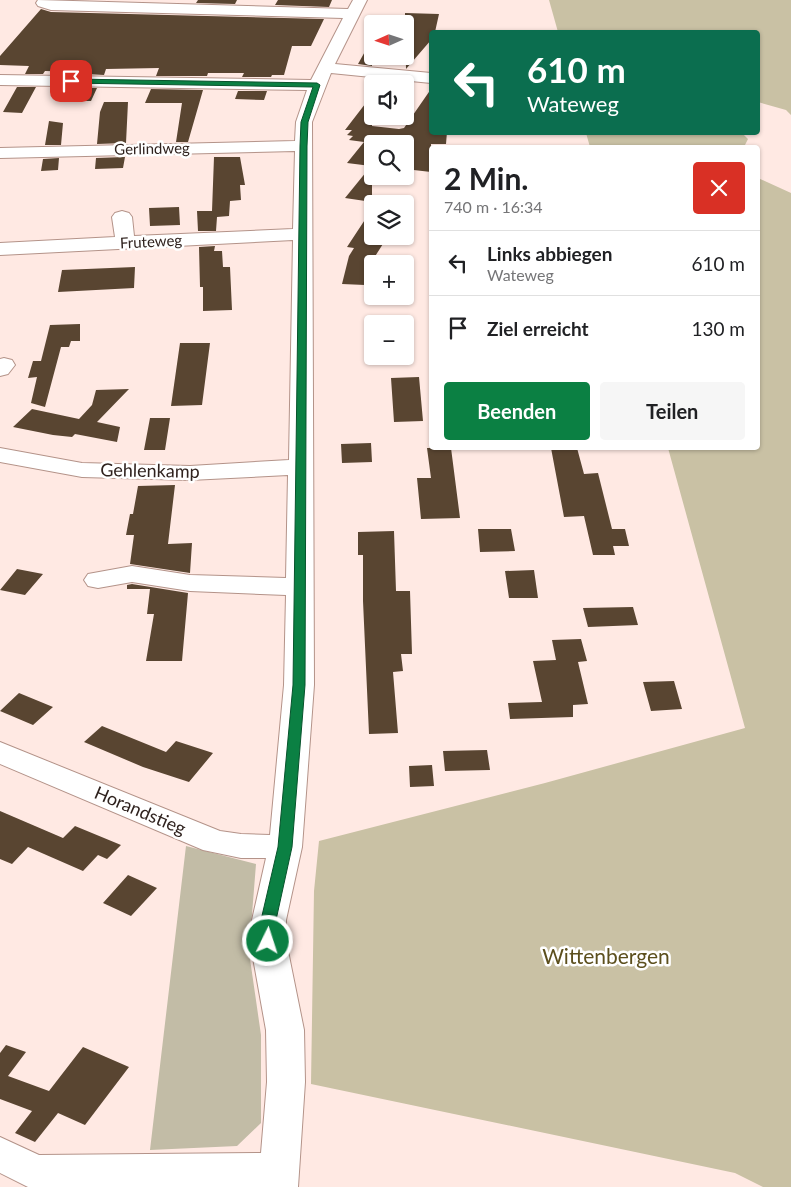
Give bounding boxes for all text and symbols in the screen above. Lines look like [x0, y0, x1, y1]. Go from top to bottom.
north arrow [364, 15, 414, 65]
map controls [364, 15, 414, 365]
text: 610 m [527, 48, 626, 90]
icon: left [444, 50, 509, 115]
pin [50, 60, 92, 102]
icon: arrive [57, 67, 85, 95]
button: sound [364, 75, 414, 125]
text: Wateweg [527, 90, 619, 117]
button: search [364, 135, 414, 185]
street label: Gerlindweg [114, 138, 190, 158]
text: 2 Min. [444, 160, 529, 196]
button: close [693, 162, 745, 214]
button: layers [364, 195, 414, 245]
text: 740 m · 16:34 [444, 197, 543, 216]
street label: Fruteweg [119, 230, 183, 252]
text: Links abbiegen [487, 242, 612, 265]
icon: left [444, 249, 472, 277]
text: 610 m [691, 252, 745, 275]
button: + [364, 255, 414, 305]
text: Wateweg [487, 265, 554, 284]
icon: arrive [444, 314, 472, 342]
button: − [364, 315, 414, 365]
text: Ziel erreicht [487, 317, 589, 340]
text: 130 m [691, 317, 745, 340]
button: Beenden [444, 382, 590, 440]
button: Teilen [600, 382, 745, 440]
street label: Gehlenkamp [100, 458, 200, 482]
street label: Horandstieg [91, 781, 189, 839]
position arrow [241, 914, 293, 966]
park label: Wittenbergen [542, 943, 670, 968]

